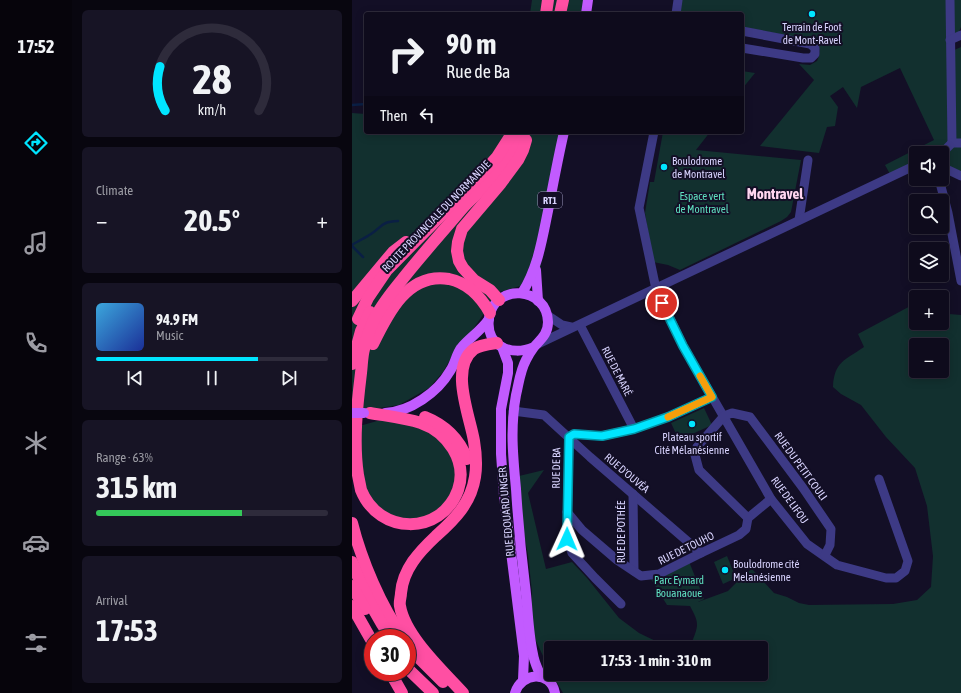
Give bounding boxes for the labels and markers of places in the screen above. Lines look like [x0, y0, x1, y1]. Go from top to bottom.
marker: Terrain de Foot de Mont-Ravel [807, 9, 817, 19]
place label: Terrain de Foot de Mont-Ravel [782, 21, 842, 46]
place label: Boulodrome de Montravel [672, 155, 725, 180]
marker: Boulodrome de Montravel [659, 162, 669, 172]
pin [645, 286, 679, 320]
marker: Plateau sportif Cité Mélanésienne [687, 419, 697, 429]
place label: Plateau sportif Cité Mélanésienne [655, 431, 729, 456]
place label: Boulodrome cité Melanésienne [733, 558, 799, 583]
marker: Boulodrome cité Melanésienne [720, 565, 730, 575]

